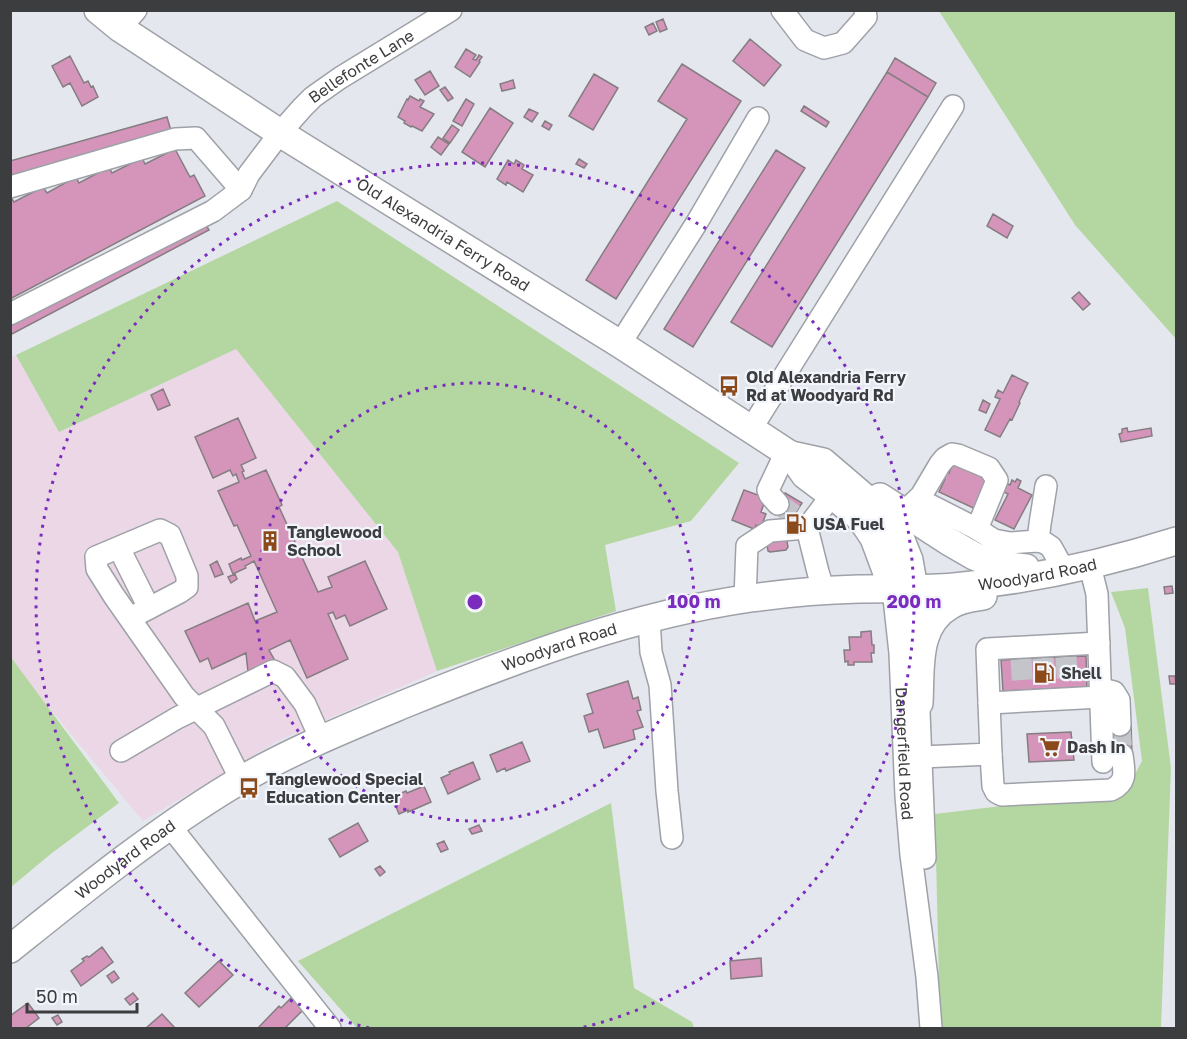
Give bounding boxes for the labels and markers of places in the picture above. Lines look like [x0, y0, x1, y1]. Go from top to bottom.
place label: Old Alexandria Ferry Rd at Woodyard Rd [746, 367, 907, 405]
bus stop icon: Old Alexandria Ferry Rd at Woodyard Rd [717, 374, 741, 398]
fuel station icon: USA Fuel [784, 512, 808, 536]
place label: USA Fuel [813, 514, 885, 534]
place label: Tanglewood School [287, 522, 382, 560]
building icon: Tanglewood School [258, 529, 282, 553]
centre of rings [465, 592, 485, 612]
fuel station icon: Shell [1032, 661, 1056, 685]
place label: Shell [1061, 663, 1102, 683]
supermarket icon: Dash In [1038, 735, 1062, 759]
place label: Dash In [1067, 737, 1125, 757]
place label: Tanglewood Special Education Center [266, 769, 424, 807]
bus stop icon: Tanglewood Special Education Center [237, 776, 261, 800]

